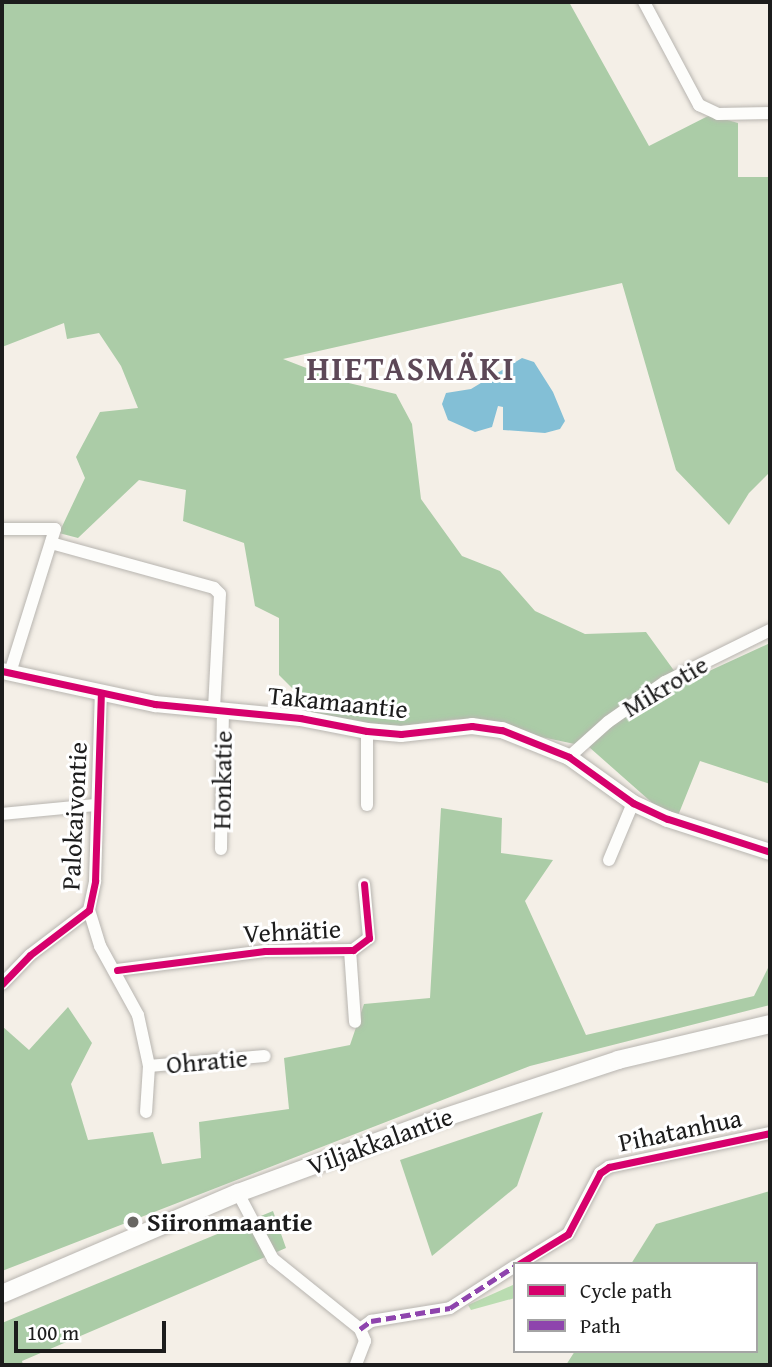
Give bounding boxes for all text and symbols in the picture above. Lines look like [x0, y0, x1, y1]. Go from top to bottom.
district label: HIETASMÄKI [308, 349, 514, 389]
street label: Mikrotie [617, 648, 713, 724]
street label: Takamaantie [267, 679, 409, 725]
street label: Honkatie [206, 730, 238, 830]
street label: Palokaivontie [55, 741, 93, 891]
street label: Vehnätie [242, 913, 342, 949]
street label: Ohratie [165, 1042, 249, 1080]
street label: Viljakkalantie [303, 1100, 457, 1182]
street label: Pihatanhua [616, 1102, 744, 1158]
place label: Siironmaantie [147, 1206, 312, 1238]
marker: Siironmaantie [125, 1214, 141, 1230]
legend [513, 1262, 758, 1353]
text: Cycle path [580, 1275, 672, 1306]
scale bar [18, 1308, 170, 1352]
text: Path [580, 1310, 620, 1341]
text: 100 m [27, 1317, 79, 1348]

